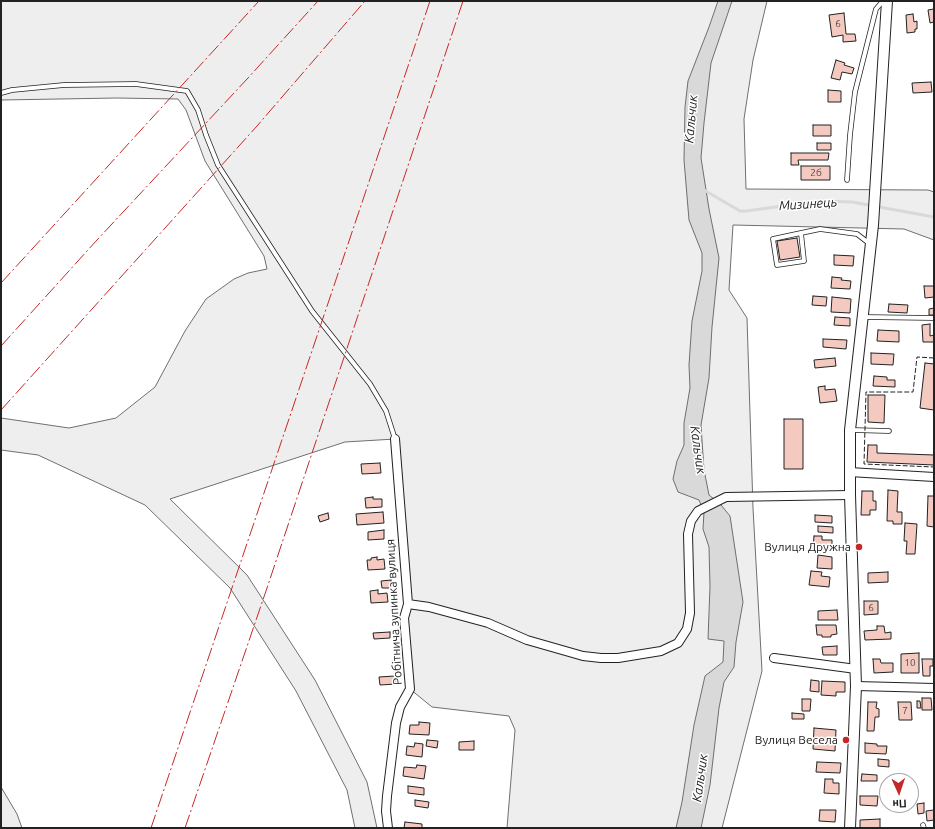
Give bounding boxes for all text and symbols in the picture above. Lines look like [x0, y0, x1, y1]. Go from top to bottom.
house number: 6 [835, 18, 841, 30]
water label: Кальчик [681, 94, 701, 144]
house number: 2б [810, 167, 822, 179]
water label: Мизинець [778, 194, 838, 214]
water label: Кальчик [687, 425, 709, 475]
street label: Робітнича зупинка вулиця [383, 539, 405, 685]
place label: Вулиця Дружна [764, 540, 851, 554]
marker: Вулиця Дружна [854, 542, 864, 552]
house number: 6 [868, 602, 874, 614]
house number: 10 [904, 657, 916, 669]
house number: 7 [902, 705, 908, 717]
place label: Вулиця Весела [755, 733, 838, 747]
marker: Вулиця Весела [841, 735, 851, 745]
water label: Кальчик [689, 753, 711, 803]
north arrow [879, 773, 919, 813]
text: Пн [892, 798, 907, 810]

